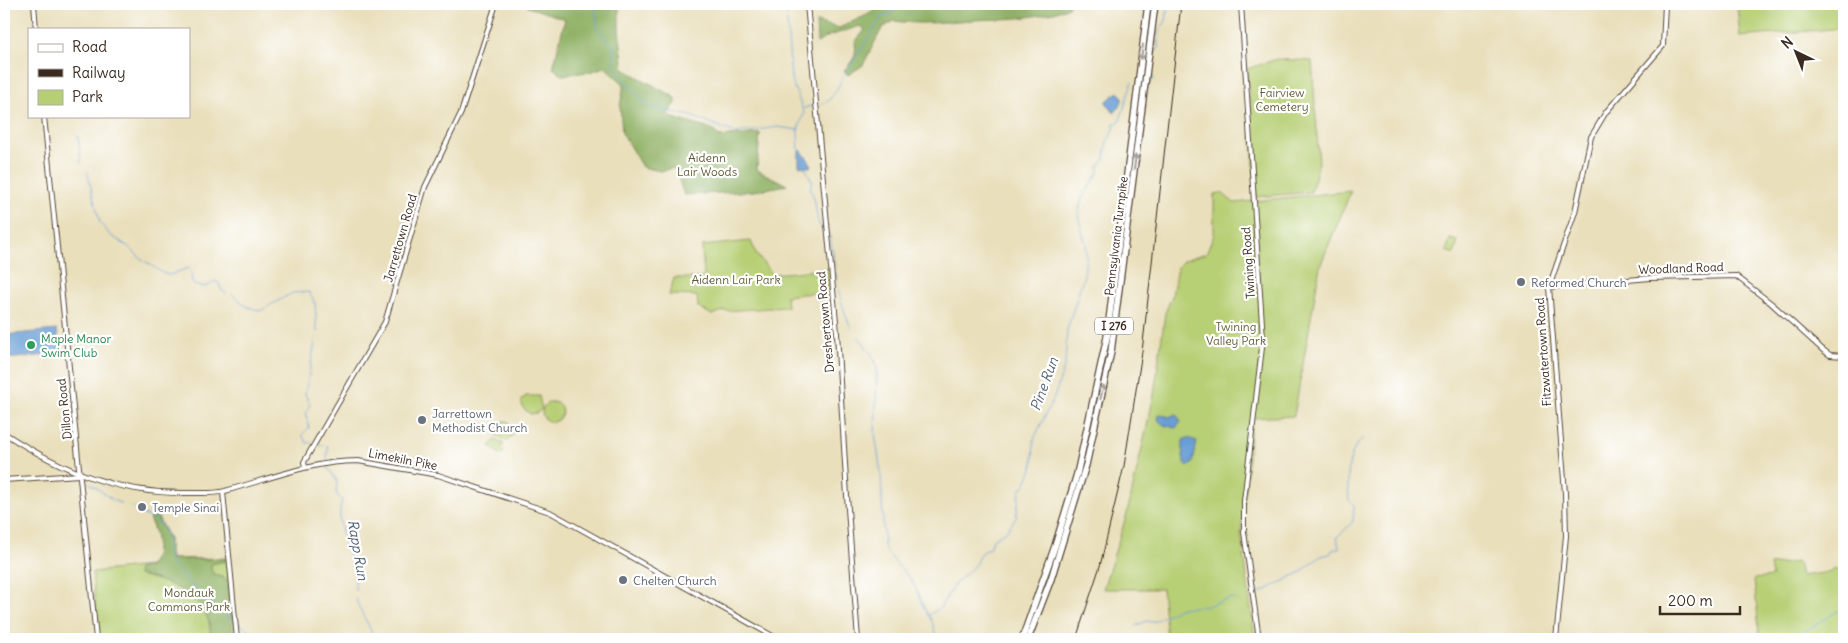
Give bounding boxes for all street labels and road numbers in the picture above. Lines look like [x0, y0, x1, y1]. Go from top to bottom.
street label: Pennsylvania Turnpike [1101, 175, 1131, 297]
street label: Jarrettown Road [380, 192, 420, 284]
street label: Twining Road [1238, 227, 1258, 299]
street label: Woodland Road [1638, 259, 1724, 277]
street label: Dreshertown Road [813, 271, 837, 373]
street label: Fitzwatertown Road [1532, 297, 1554, 407]
road number: I 276 [1095, 318, 1133, 334]
street label: Dillon Road [53, 378, 75, 440]
street label: Limekiln Pike [367, 445, 439, 473]

